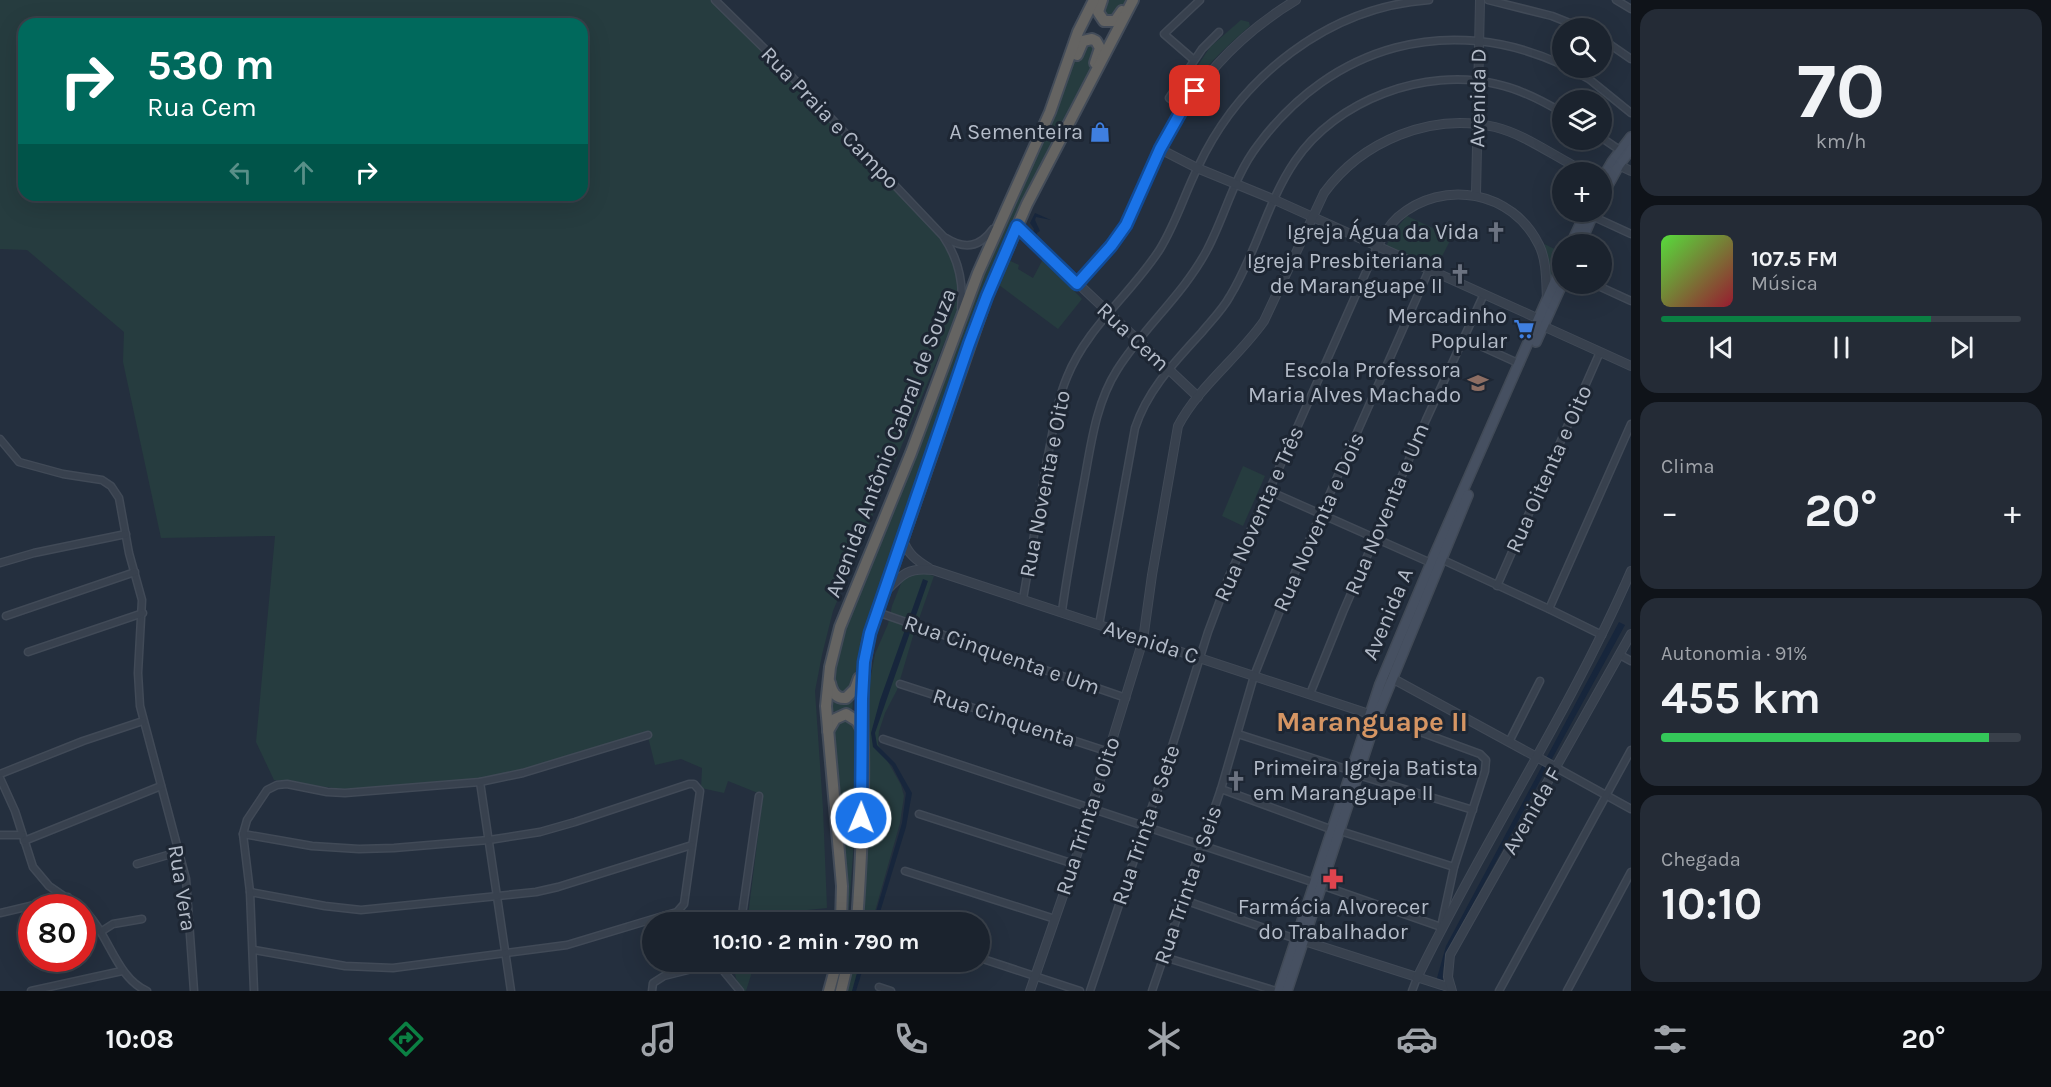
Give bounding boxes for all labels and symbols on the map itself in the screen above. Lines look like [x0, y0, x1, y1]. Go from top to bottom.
street label: Rua Praia e Campo [755, 41, 905, 195]
street label: Avenida D [1464, 48, 1492, 148]
pin [1169, 65, 1220, 116]
place label: A Sementeira [949, 119, 1083, 145]
shop icon: A Sementeira [1088, 120, 1112, 144]
place label: Igreja Água da Vida [1287, 218, 1479, 245]
church icon: Igreja Água da Vida [1484, 220, 1508, 244]
place label: Igreja Presbiteriana de Maranguape II [1247, 248, 1443, 299]
church icon: Igreja Presbiteriana de Maranguape II [1448, 262, 1472, 286]
street label: Avenida Antônio Cabral de Souza [820, 285, 962, 601]
street label: Rua Cem [1091, 297, 1175, 377]
place label: Mercadinho Popular [1387, 303, 1507, 354]
supermarket icon: Mercadinho Popular [1512, 317, 1536, 341]
place label: Escola Professora Maria Alves Machado [1248, 357, 1461, 408]
school or university icon: Escola Professora Maria Alves Machado [1466, 371, 1490, 395]
street label: Rua Oitenta e Oito [1500, 381, 1598, 557]
street label: Rua Noventa e Oito [1014, 388, 1076, 580]
street label: Rua Noventa e Um [1339, 419, 1435, 599]
street label: Rua Noventa e Três [1209, 422, 1309, 606]
street label: Rua Noventa e Dois [1268, 428, 1370, 616]
street label: Avenida A [1357, 564, 1419, 664]
street label: Rua Cinquenta e Um [901, 609, 1103, 701]
street label: Avenida C [1100, 614, 1202, 670]
street label: Rua Cinquenta [929, 683, 1079, 753]
district label: Maranguape II [1276, 705, 1468, 738]
street label: Rua Trinta e Oito [1050, 734, 1126, 898]
street label: Rua Trinta e Sete [1106, 742, 1186, 908]
place label: Primeira Igreja Batista em Maranguape II [1253, 755, 1478, 806]
street label: Avenida F [1497, 763, 1567, 859]
church icon: Primeira Igreja Batista em Maranguape II [1224, 769, 1248, 793]
position arrow [829, 786, 893, 850]
street label: Rua Trinta e Seis [1149, 802, 1227, 968]
street label: Rua Vera [162, 843, 202, 933]
pharmacy icon: Farmácia Alvorecer do Trabalhador [1321, 867, 1345, 891]
speed limit sign: 80 [18, 894, 96, 972]
place label: Farmácia Alvorecer do Trabalhador [1238, 894, 1428, 945]

